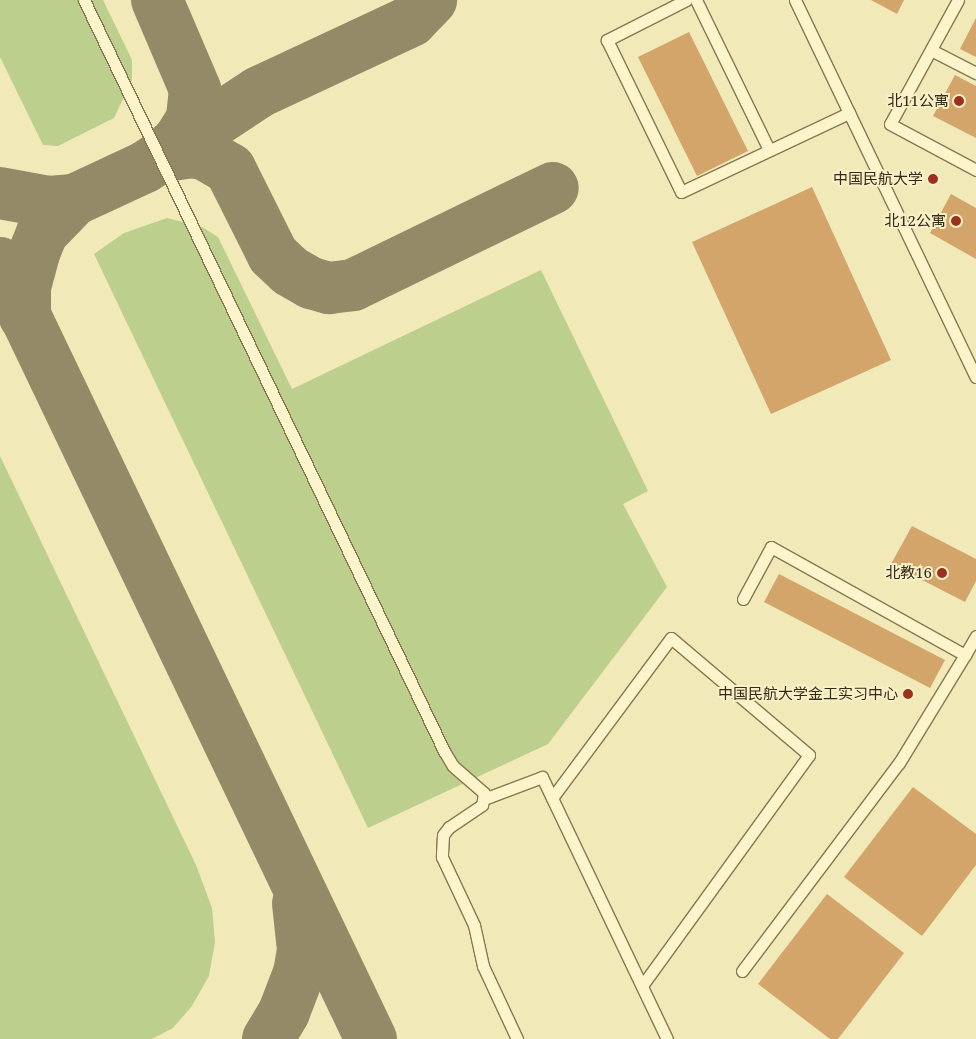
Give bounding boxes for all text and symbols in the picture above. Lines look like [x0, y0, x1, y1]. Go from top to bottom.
place label: 北11公寓 [887, 92, 949, 110]
marker: 北11公寓 [953, 95, 965, 107]
place label: 中国民航大学 [833, 170, 923, 188]
marker: 中国民航大学 [927, 173, 939, 185]
place label: 北12公寓 [884, 212, 946, 230]
marker: 北12公寓 [950, 215, 962, 227]
place label: 北教16 [885, 564, 932, 582]
marker: 北教16 [936, 567, 948, 579]
place label: 中国民航大学金工实习中心 [718, 685, 898, 703]
marker: 中国民航大学金工实习中心 [902, 688, 914, 700]

